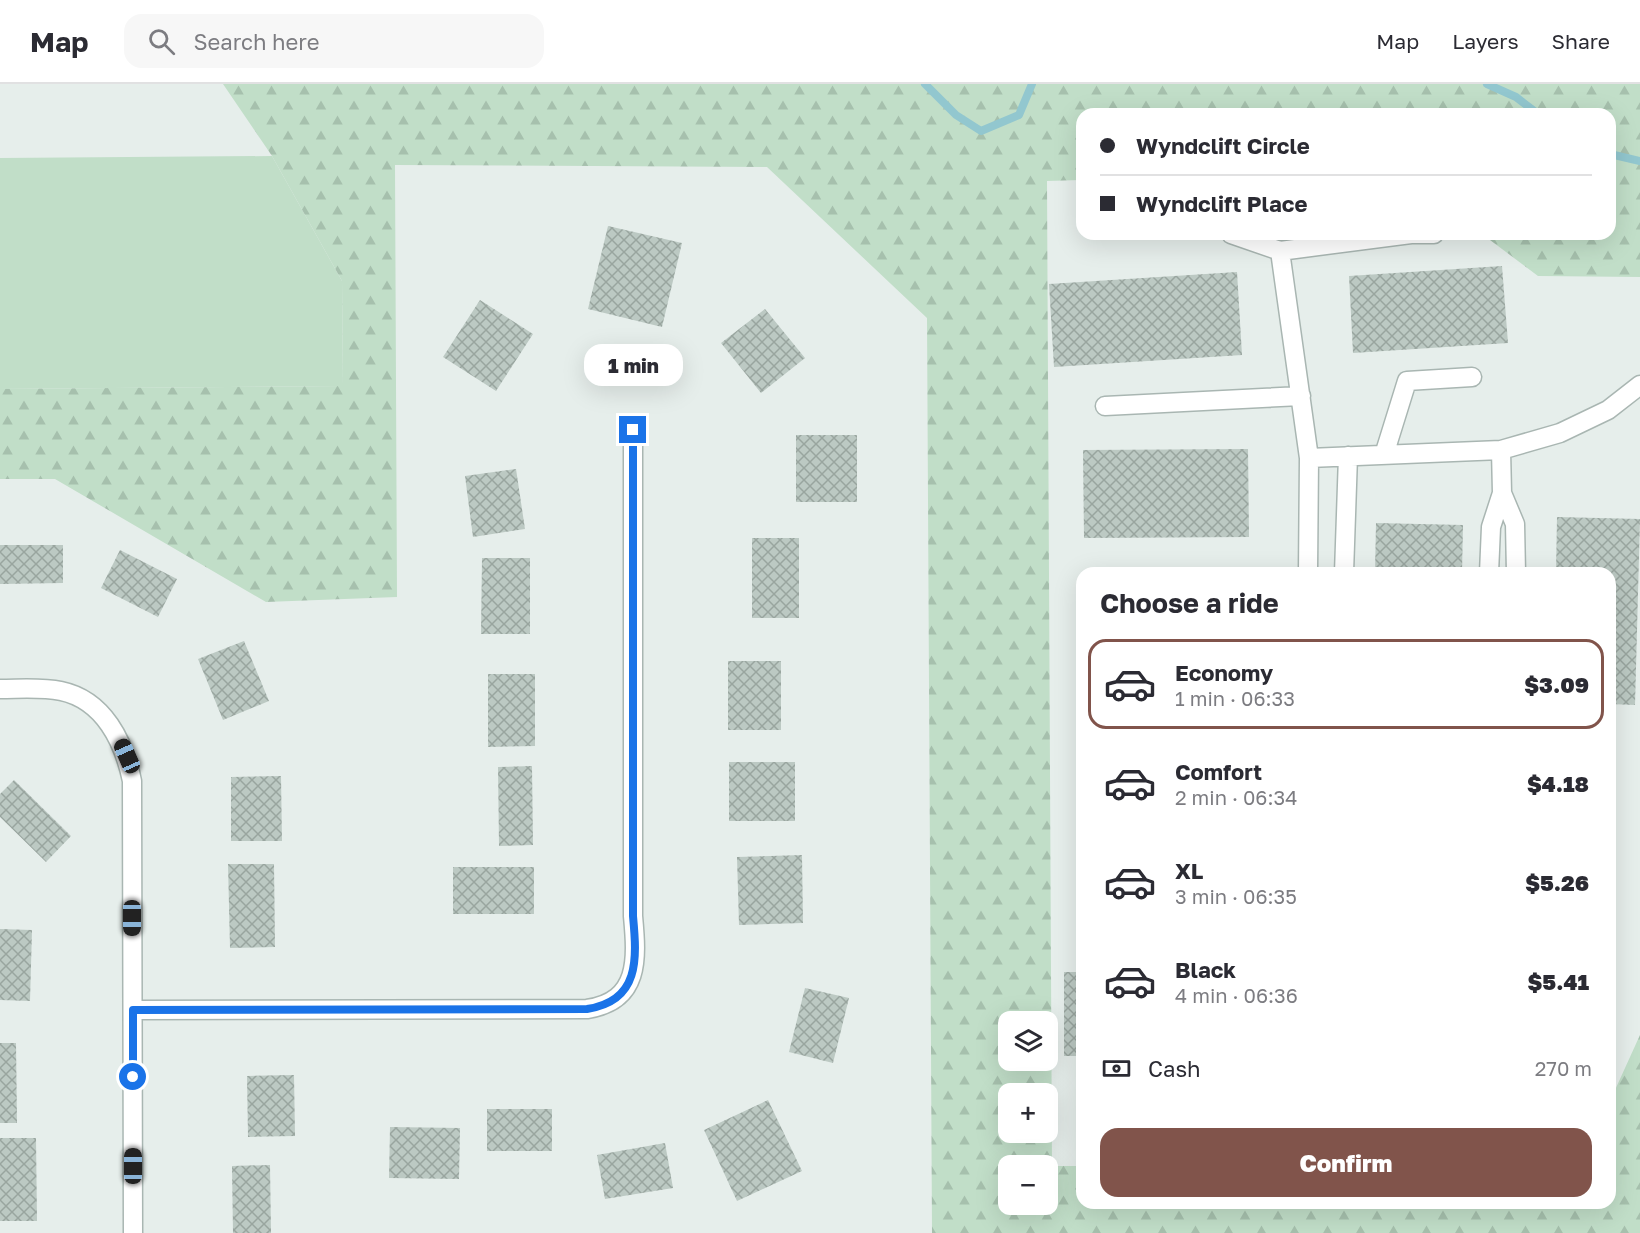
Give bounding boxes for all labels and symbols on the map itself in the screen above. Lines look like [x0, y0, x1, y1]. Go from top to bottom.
callout: 1 min [584, 343, 682, 385]
route end [619, 416, 646, 443]
car [111, 736, 143, 776]
car [123, 900, 141, 936]
route start [119, 1063, 146, 1090]
car [124, 1148, 142, 1184]

